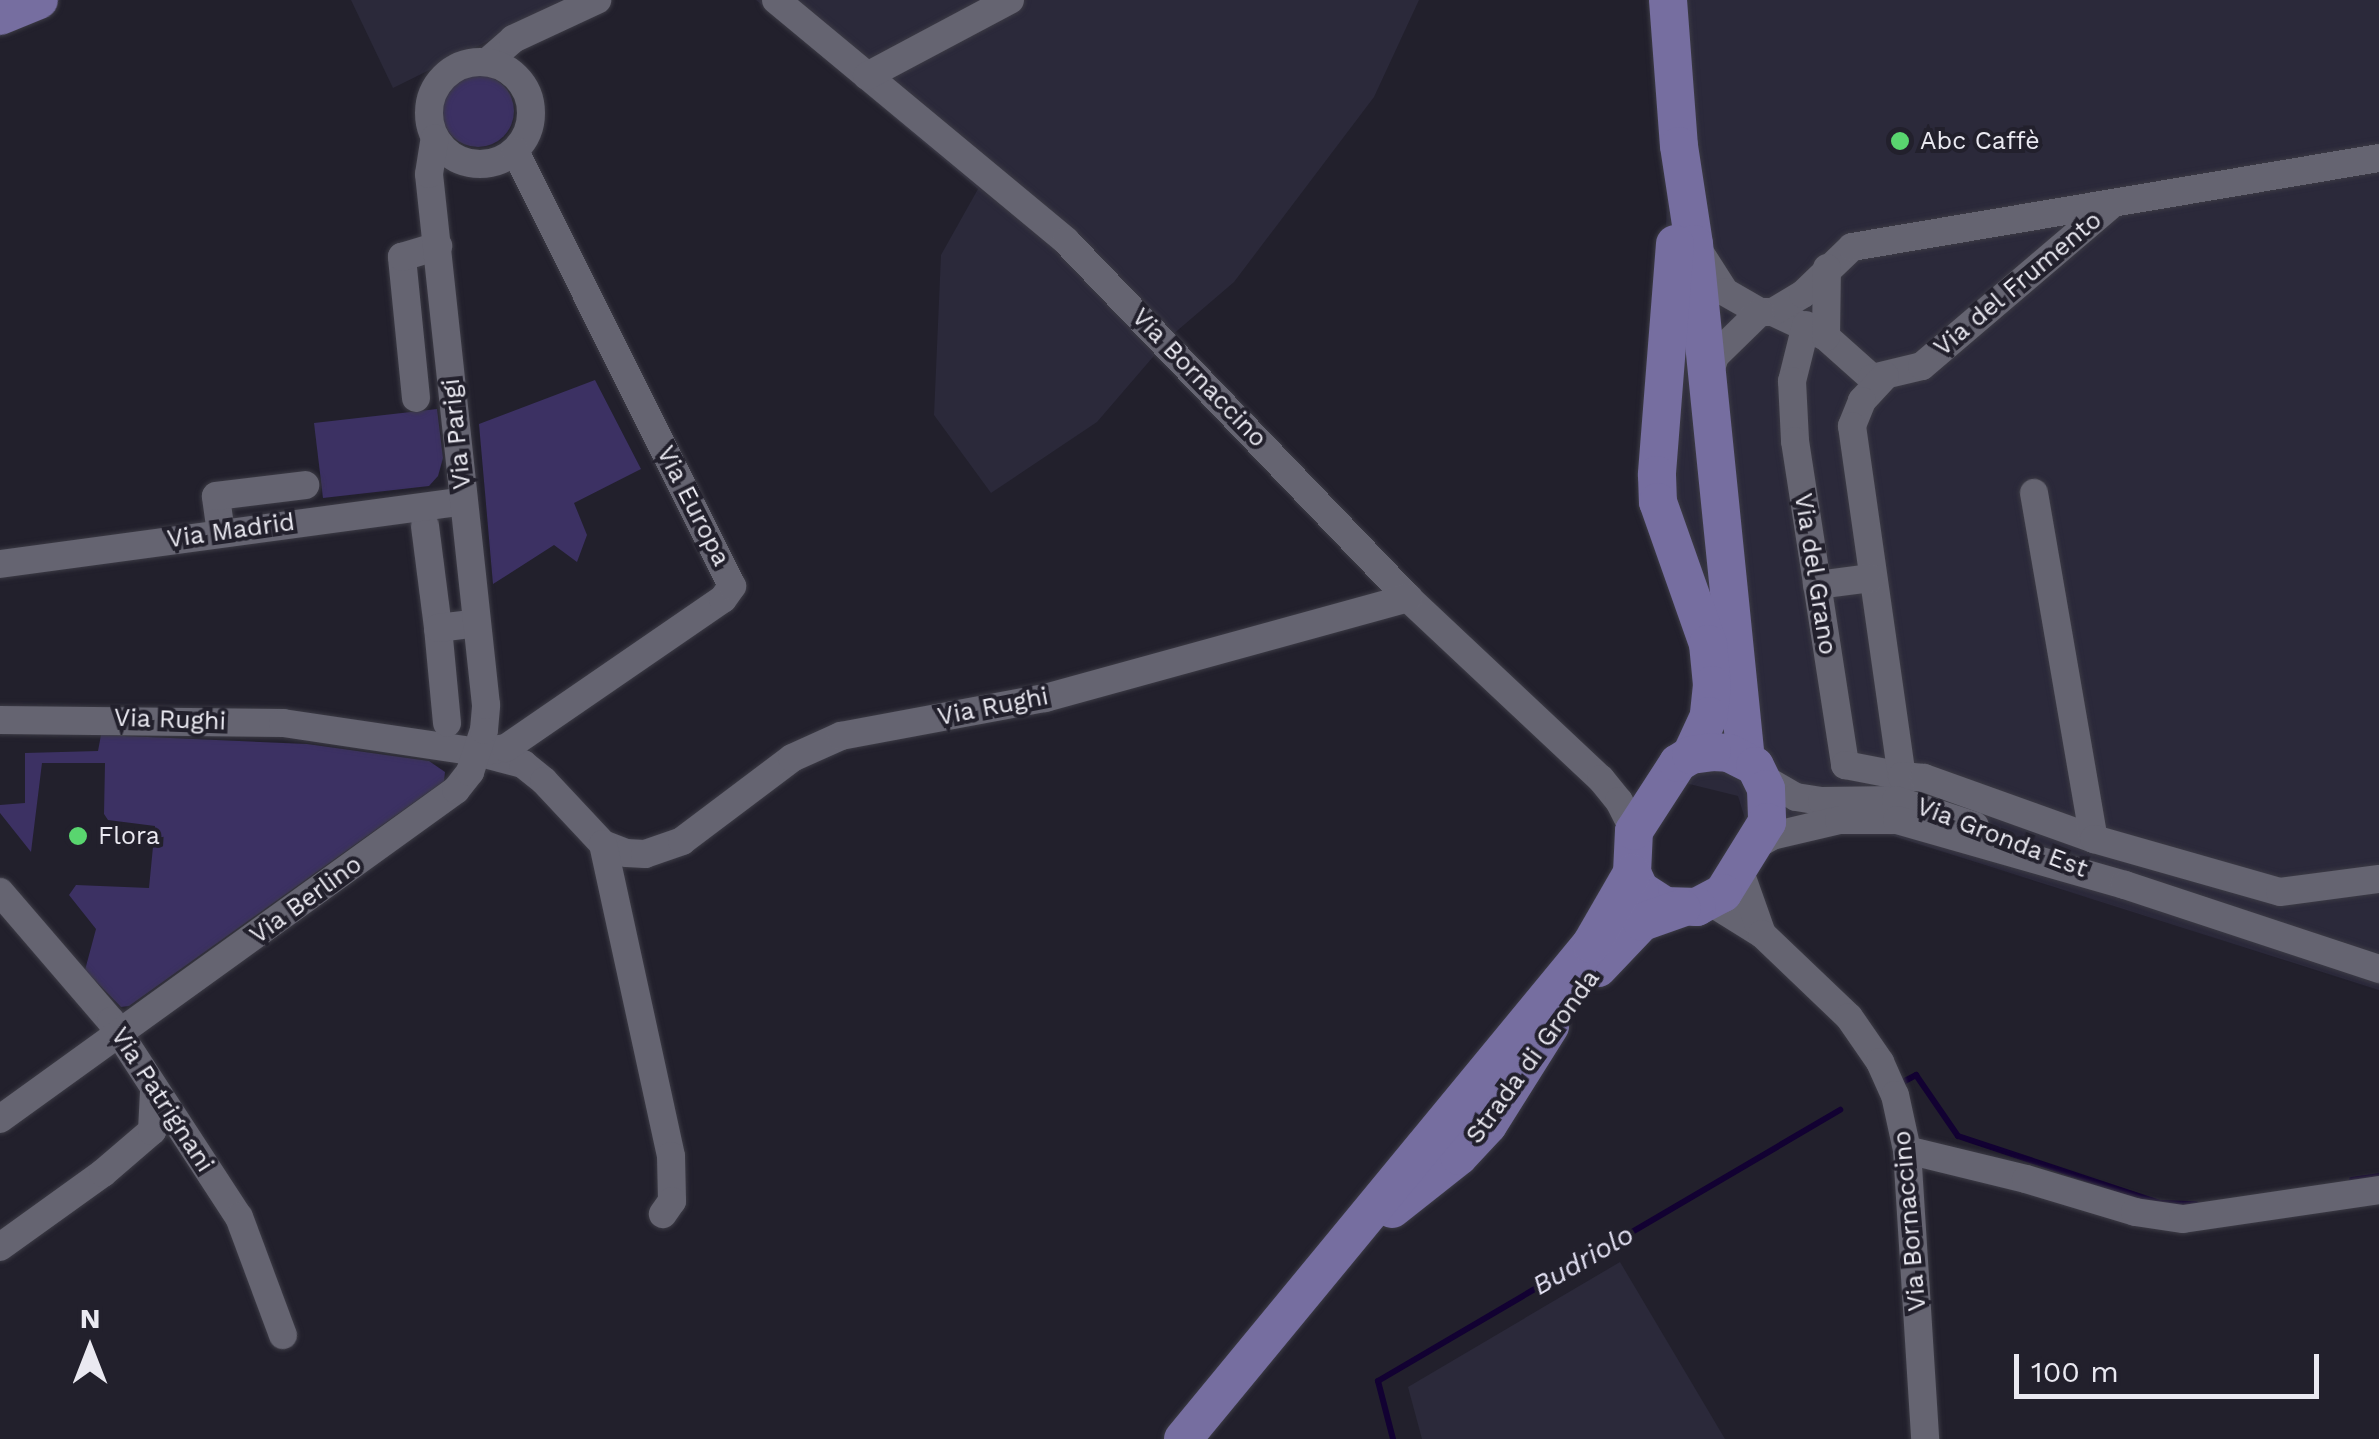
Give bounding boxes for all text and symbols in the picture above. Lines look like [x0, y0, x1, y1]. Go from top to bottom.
place label: Abc Caffè [1920, 126, 2040, 156]
marker: Abc Caffè [1889, 130, 1911, 152]
street label: Via del Frumento [1928, 205, 2108, 363]
street label: Via Bornaccino [1125, 302, 1273, 454]
street label: Via Parigi [436, 377, 478, 491]
street label: Via Europa [650, 441, 736, 571]
street label: Via del Grano [1787, 490, 1843, 658]
street label: Via Madrid [165, 507, 297, 555]
street label: Via Rughi [935, 682, 1051, 732]
street label: Via Rughi [113, 703, 227, 737]
street label: Via Gronda Est [1912, 791, 2092, 885]
place label: Flora [98, 821, 160, 851]
marker: Flora [67, 825, 89, 847]
street label: Via Berlino [244, 849, 368, 951]
street label: Strada di Gronda [1460, 964, 1606, 1150]
street label: Via Patrignani [104, 1022, 220, 1178]
street label: Via Bornaccino [1887, 1129, 1933, 1313]
water label: Budriolo [1526, 1218, 1640, 1302]
north arrow [40, 1299, 140, 1399]
text: N [80, 1302, 100, 1335]
scale bar [2019, 1334, 2324, 1396]
text: 100 m [2031, 1354, 2119, 1389]

